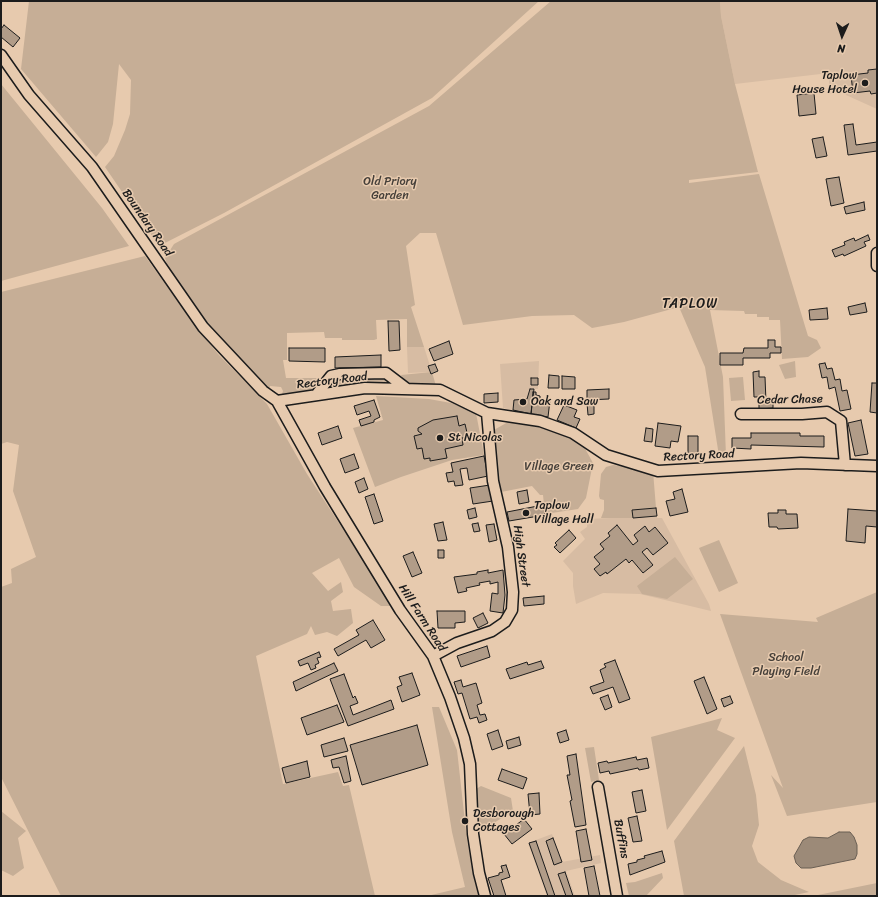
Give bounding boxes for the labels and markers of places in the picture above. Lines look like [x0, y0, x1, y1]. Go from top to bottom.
place label: Taplow House Hotel [792, 69, 857, 97]
marker: Taplow House Hotel [860, 78, 870, 88]
place label: Oak and Saw [531, 395, 598, 409]
marker: Oak and Saw [518, 397, 528, 407]
place label: St Nicolas [448, 431, 502, 445]
marker: St Nicolas [435, 433, 445, 443]
place label: Taplow Village Hall [534, 499, 594, 527]
marker: Taplow Village Hall [521, 508, 531, 518]
place label: Desborough Cottages [473, 807, 534, 835]
marker: Desborough Cottages [460, 816, 470, 826]

